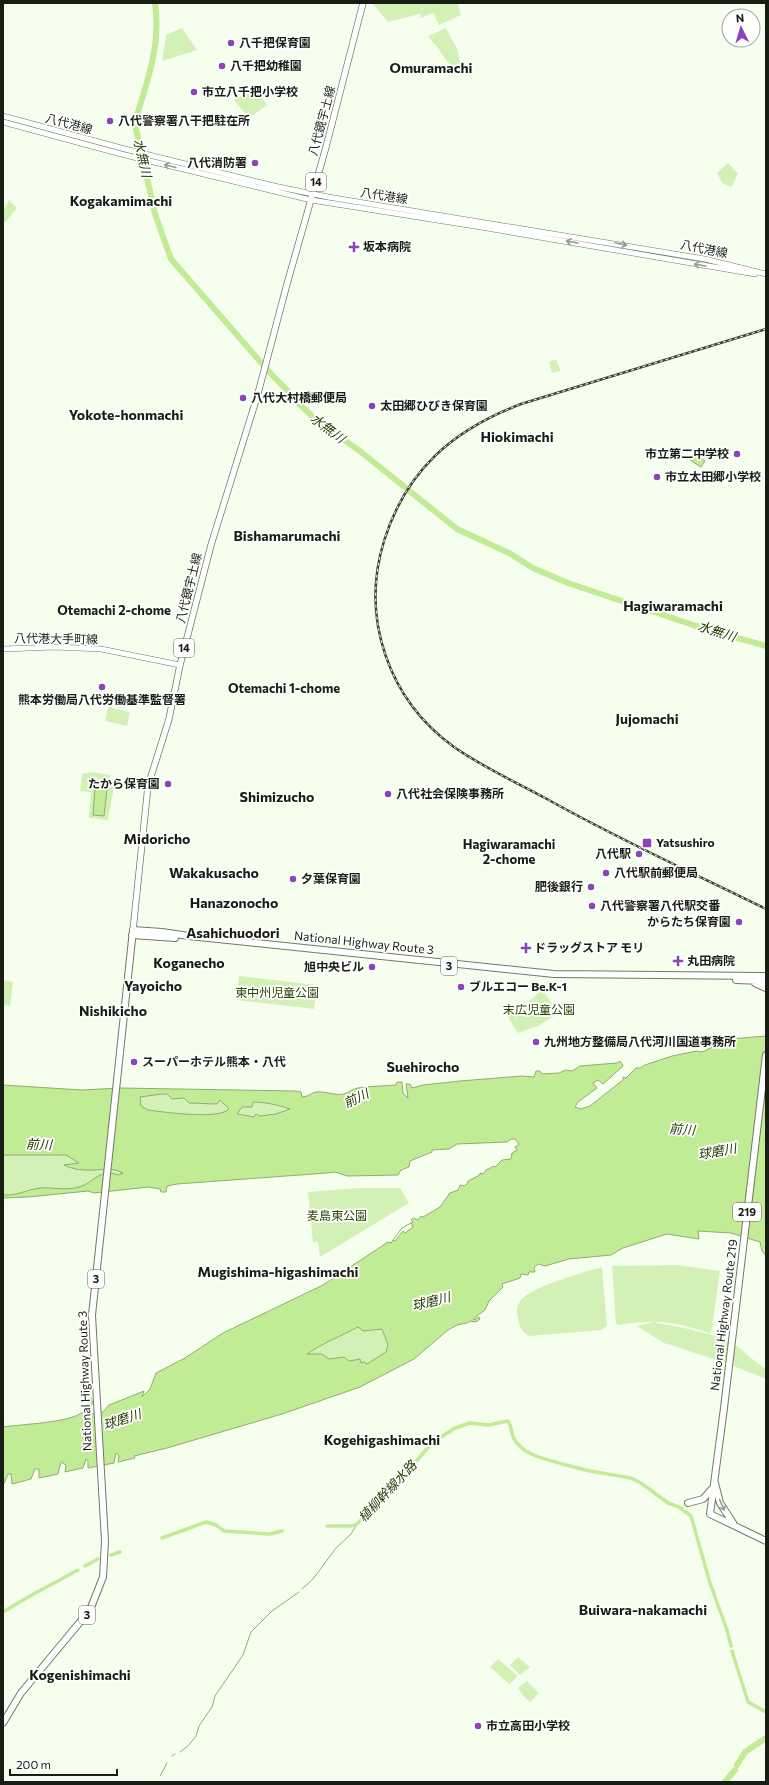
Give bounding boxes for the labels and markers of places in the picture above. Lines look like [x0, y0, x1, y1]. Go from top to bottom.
place label: 八千把保育園 [239, 35, 311, 49]
marker: 八千把保育園 [226, 38, 236, 48]
place label: 八千把幼稚園 [230, 58, 302, 72]
marker: 八千把幼稚園 [217, 61, 227, 71]
place label: 市立八千把小学校 [202, 84, 298, 98]
marker: 市立八千把小学校 [189, 87, 199, 97]
place label: 八代警察署八干把駐在所 [118, 113, 250, 127]
marker: 八代警察署八干把駐在所 [105, 116, 115, 126]
place label: 八代消防署 [187, 155, 247, 169]
marker: 八代消防署 [250, 158, 260, 168]
place label: 坂本病院 [363, 239, 411, 253]
marker: 坂本病院 [348, 241, 360, 253]
place label: 八代大村橋郵便局 [251, 390, 347, 404]
marker: 八代大村橋郵便局 [238, 393, 248, 403]
place label: 太田郷ひびき保育園 [380, 398, 488, 412]
marker: 太田郷ひびき保育園 [367, 401, 377, 411]
place label: 市立第二中学校 [645, 446, 729, 460]
marker: 市立第二中学校 [732, 449, 742, 459]
place label: 市立太田郷小学校 [665, 469, 761, 483]
marker: 市立太田郷小学校 [652, 472, 662, 482]
marker: 熊本労働局八代労働基準監督署 [97, 682, 107, 692]
place label: 熊本労働局八代労働基準監督署 [18, 692, 186, 706]
place label: たから保育園 [88, 776, 160, 790]
marker: たから保育園 [163, 779, 173, 789]
place label: 八代社会保険事務所 [396, 786, 504, 800]
marker: 八代社会保険事務所 [383, 789, 393, 799]
place label: Yatsushiro [656, 835, 715, 849]
marker: Yatsushiro [641, 837, 653, 849]
place label: 八代駅 [595, 846, 631, 860]
marker: 八代駅 [634, 849, 644, 859]
place label: 八代駅前郵便局 [614, 865, 698, 879]
marker: 八代駅前郵便局 [601, 868, 611, 878]
place label: 夕葉保育園 [301, 871, 361, 885]
marker: 夕葉保育園 [288, 874, 298, 884]
place label: 肥後銀行 [535, 879, 583, 893]
marker: 肥後銀行 [586, 882, 596, 892]
place label: 八代警察署八代駅交番 [600, 898, 721, 912]
marker: 八代警察署八代駅交番 [587, 901, 597, 911]
place label: からたち保育園 [647, 914, 731, 928]
marker: からたち保育園 [734, 917, 744, 927]
place label: ドラッグストア モリ [534, 940, 644, 954]
marker: ドラッグストア モリ [521, 943, 531, 953]
place label: 丸田病院 [687, 953, 735, 967]
marker: 丸田病院 [672, 955, 684, 967]
place label: 旭中央ビル [304, 959, 364, 973]
marker: 旭中央ビル [367, 962, 377, 972]
place label: ブルエコー Be.K-1 [469, 979, 567, 993]
marker: ブルエコー Be.K-1 [456, 982, 466, 992]
place label: 九州地方整備局八代河川国道事務所 [544, 1034, 736, 1048]
marker: 九州地方整備局八代河川国道事務所 [531, 1037, 541, 1047]
place label: スーパーホテル熊本・八代 [142, 1054, 286, 1068]
marker: スーパーホテル熊本・八代 [129, 1057, 139, 1067]
place label: 市立高田小学校 [486, 1718, 570, 1732]
marker: 市立高田小学校 [473, 1721, 483, 1731]

